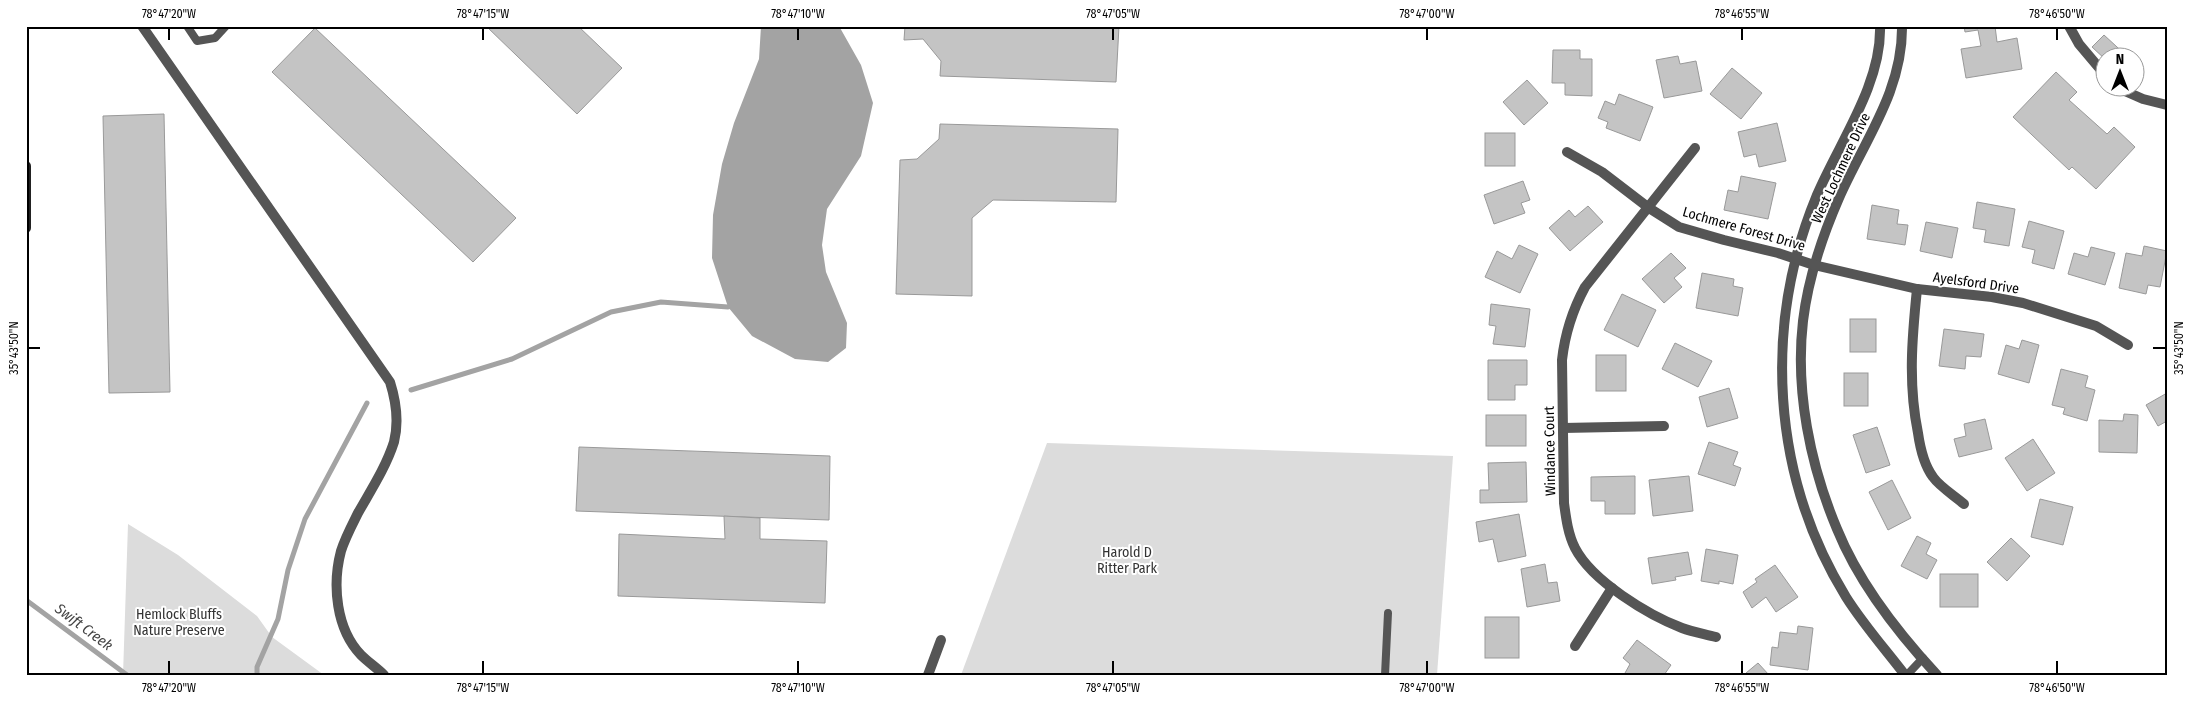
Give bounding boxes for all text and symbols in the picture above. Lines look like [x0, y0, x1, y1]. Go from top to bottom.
text: 78°47'20"W [142, 7, 196, 21]
text: 78°47'15"W [457, 7, 509, 21]
text: 78°47'10"W [771, 7, 825, 21]
text: 78°47'05"W [1086, 7, 1140, 21]
text: 78°47'00"W [1399, 7, 1455, 21]
text: 78°46'55"W [1715, 7, 1769, 21]
text: 78°46'50"W [2029, 7, 2085, 21]
north arrow [2096, 48, 2146, 98]
text: N [2116, 51, 2124, 68]
street label: West Lochmere Drive [1808, 110, 1874, 226]
street label: Lochmere Forest Drive [1681, 203, 1807, 255]
street label: Ayelsford Drive [1932, 269, 2020, 297]
text: 35°43'50"N [7, 321, 21, 375]
text: 35°43'50"N [2172, 321, 2186, 375]
street label: Windance Court [1541, 405, 1559, 496]
park label: Harold D Ritter Park [1097, 544, 1158, 577]
water label: Swift Creek [51, 599, 117, 655]
park label: Hemlock Bluffs Nature Preserve [133, 606, 225, 639]
text: 78°47'20"W [142, 681, 196, 695]
text: 78°47'15"W [457, 681, 509, 695]
text: 78°47'10"W [771, 681, 825, 695]
text: 78°47'05"W [1086, 681, 1140, 695]
text: 78°47'00"W [1399, 681, 1455, 695]
text: 78°46'55"W [1715, 681, 1769, 695]
text: 78°46'50"W [2029, 681, 2085, 695]

